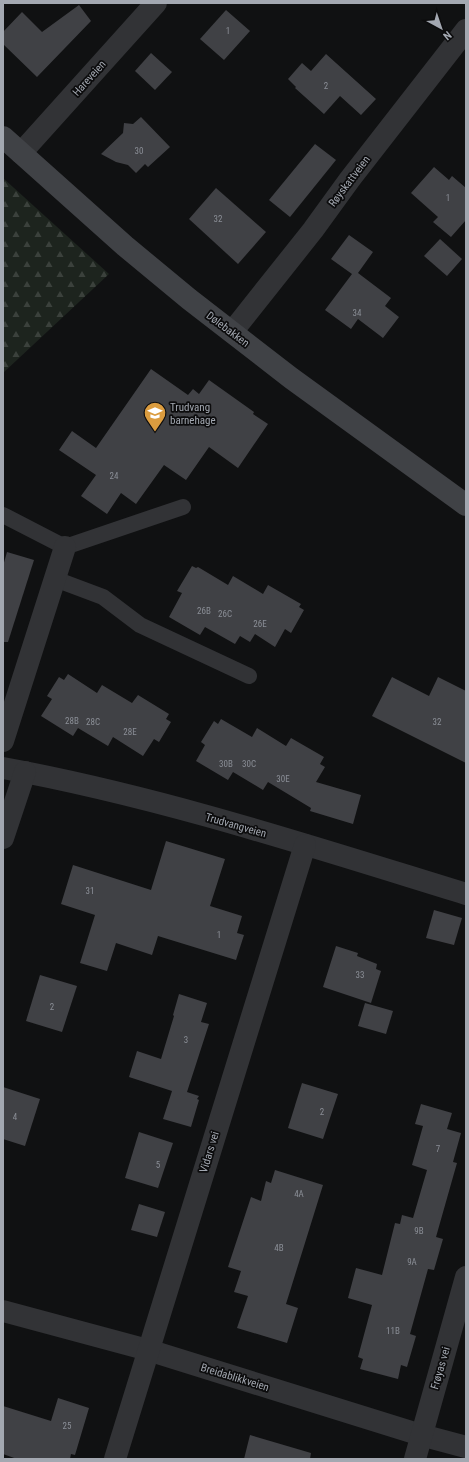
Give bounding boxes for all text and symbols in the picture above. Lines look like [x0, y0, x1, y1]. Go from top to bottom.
north arrow [421, 8, 461, 48]
house number: 1 [226, 26, 230, 36]
text: N [440, 28, 454, 43]
street label: Hareveien [70, 58, 109, 99]
house number: 2 [324, 81, 329, 91]
house number: 30 [135, 146, 143, 156]
street label: Røyskattveien [326, 153, 373, 209]
house number: 1 [446, 193, 450, 203]
house number: 32 [214, 214, 223, 224]
house number: 34 [353, 308, 362, 318]
street label: Dølebakken [204, 309, 252, 350]
school or university icon: Trudvang barnehage [142, 400, 168, 433]
place label: Trudvang barnehage [170, 401, 216, 427]
house number: 24 [110, 471, 119, 481]
house number: 26B [197, 606, 211, 616]
house number: 26C [218, 609, 232, 619]
house number: 26E [253, 619, 267, 629]
house number: 28B [65, 716, 79, 726]
house number: 28C [86, 717, 100, 727]
house number: 32 [433, 717, 442, 727]
house number: 28E [123, 727, 137, 737]
house number: 30B [219, 759, 233, 769]
house number: 30C [242, 759, 256, 769]
house number: 30E [276, 774, 290, 784]
street label: Trudvangveien [204, 811, 268, 840]
house number: 31 [86, 886, 94, 896]
house number: 1 [217, 930, 221, 940]
house number: 33 [356, 970, 364, 980]
house number: 2 [50, 1002, 55, 1012]
house number: 3 [184, 1035, 188, 1045]
house number: 2 [320, 1107, 325, 1117]
house number: 4 [13, 1112, 18, 1122]
street label: Vidars vei [197, 1130, 222, 1174]
house number: 7 [436, 1144, 441, 1154]
house number: 5 [156, 1160, 161, 1170]
house number: 4A [294, 1189, 304, 1199]
house number: 9B [414, 1226, 424, 1236]
house number: 4B [274, 1243, 284, 1253]
house number: 9A [407, 1257, 417, 1267]
house number: 11B [386, 1326, 400, 1336]
street label: Frøyas vei [428, 1345, 453, 1391]
street label: Breidablikkveien [199, 1361, 271, 1394]
house number: 25 [63, 1421, 72, 1431]

